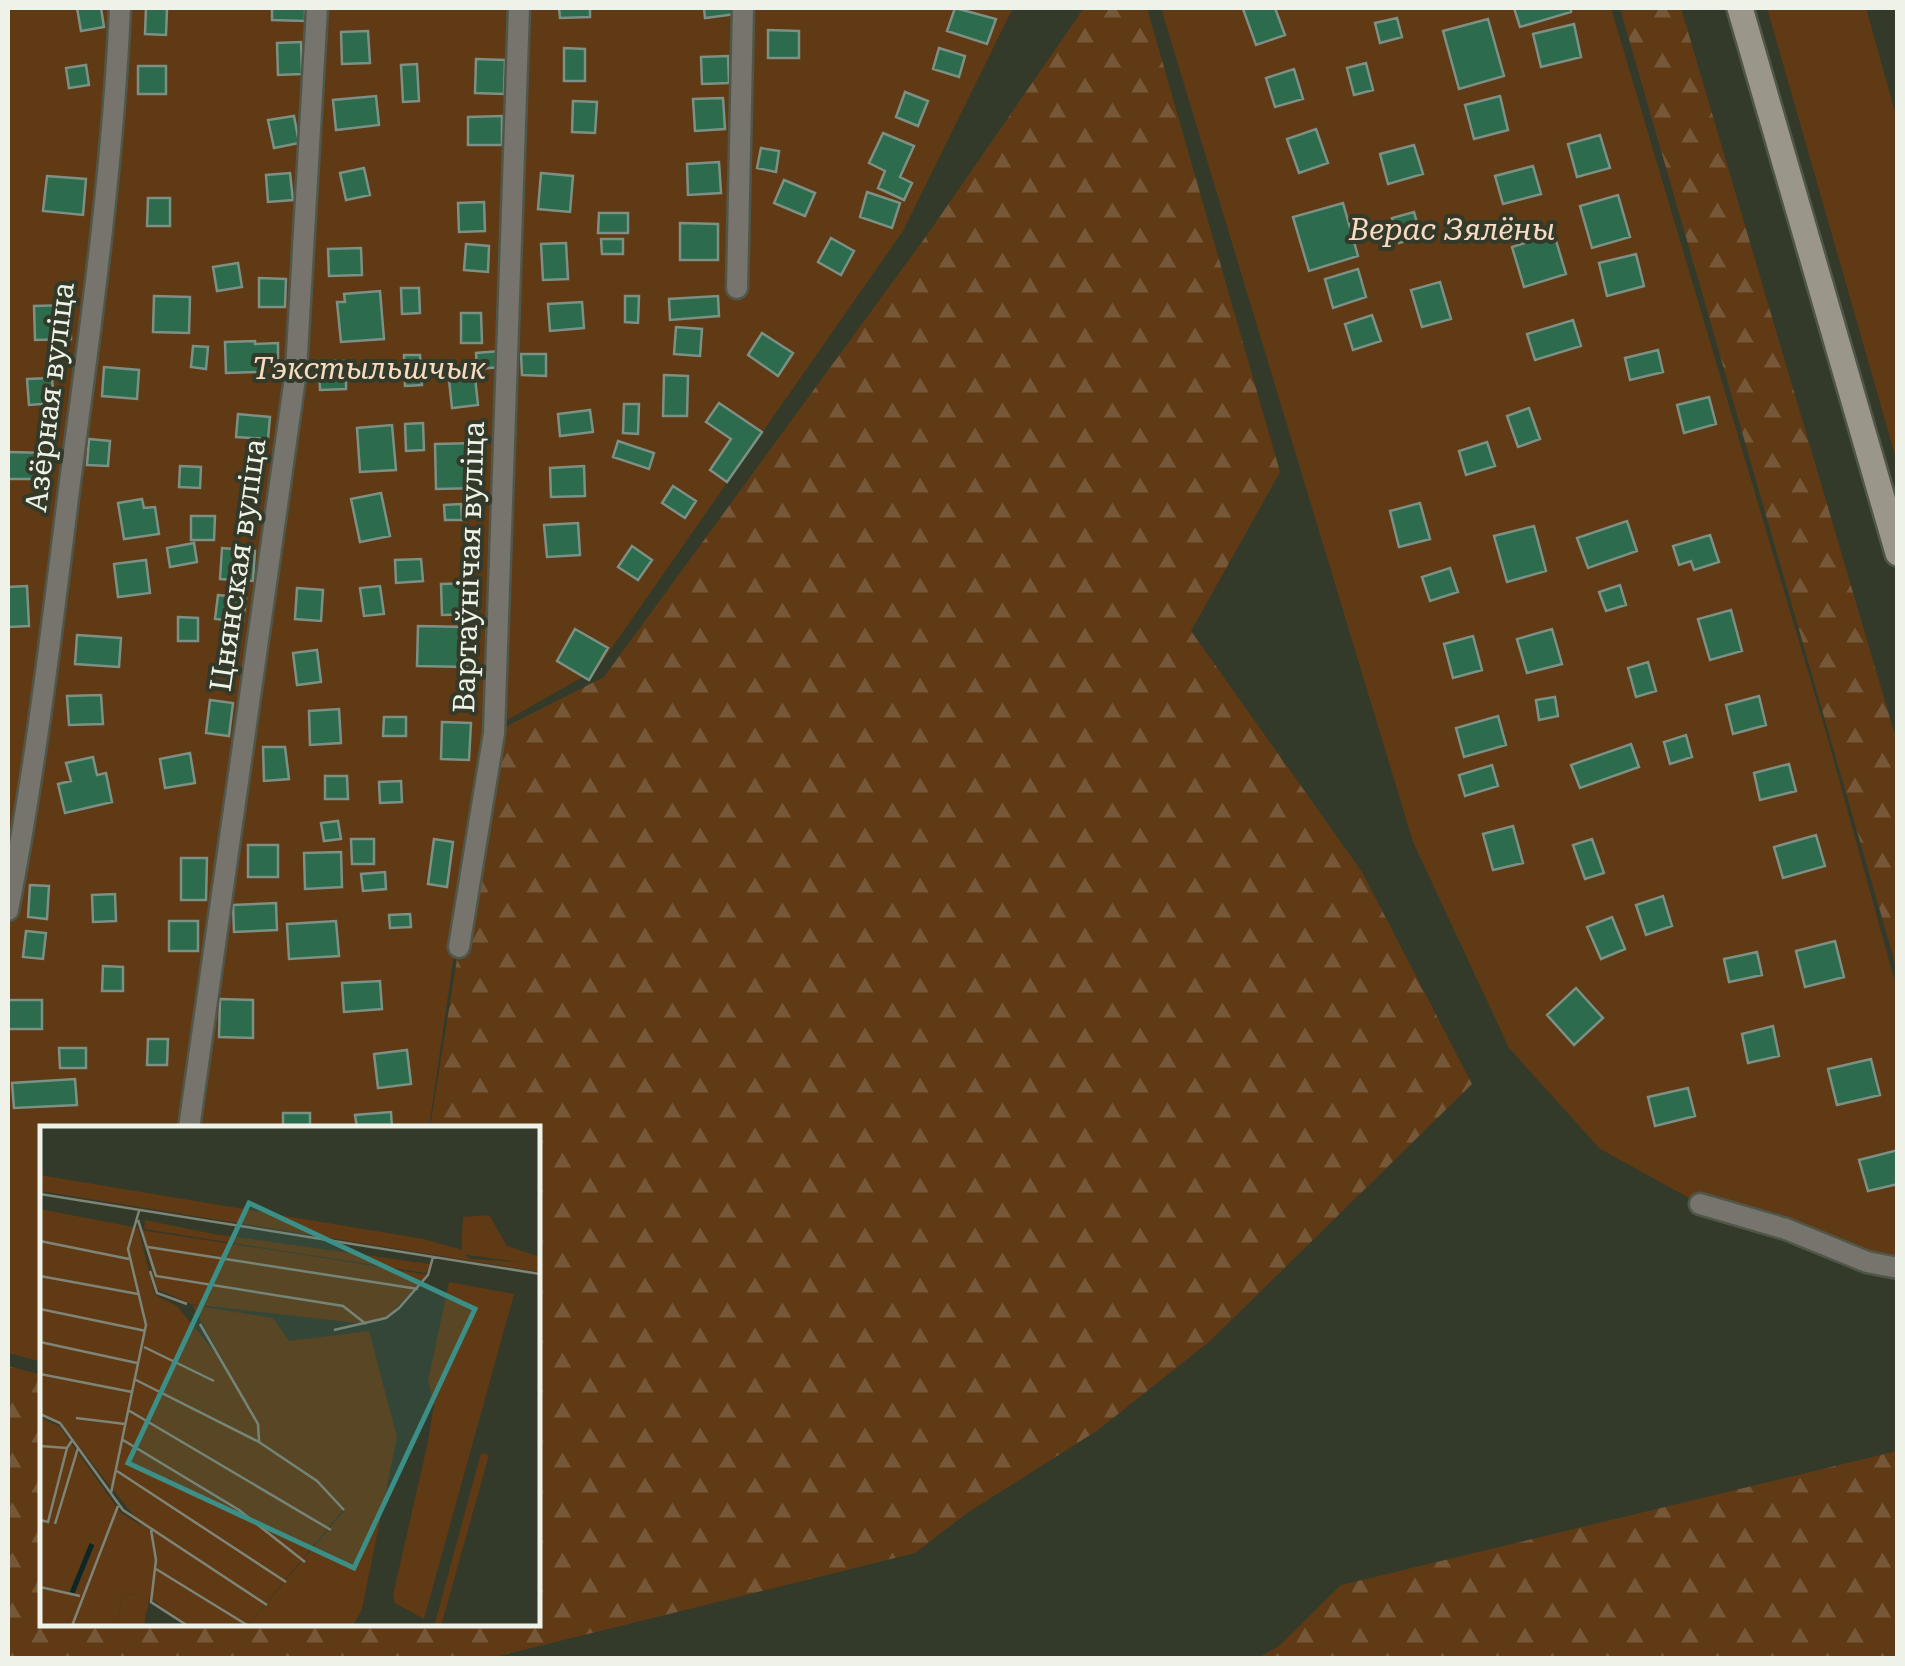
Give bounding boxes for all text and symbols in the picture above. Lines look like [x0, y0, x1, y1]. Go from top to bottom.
park label: Верас Зялёны [1348, 212, 1555, 247]
street label: Азёрная вуліца [18, 280, 81, 514]
park label: Тэкстыльшчык [252, 351, 486, 386]
street label: Вартаўнічая вуліца [446, 420, 491, 713]
street label: Цнянская вуліца [202, 436, 273, 693]
inset map [40, 1126, 540, 1626]

